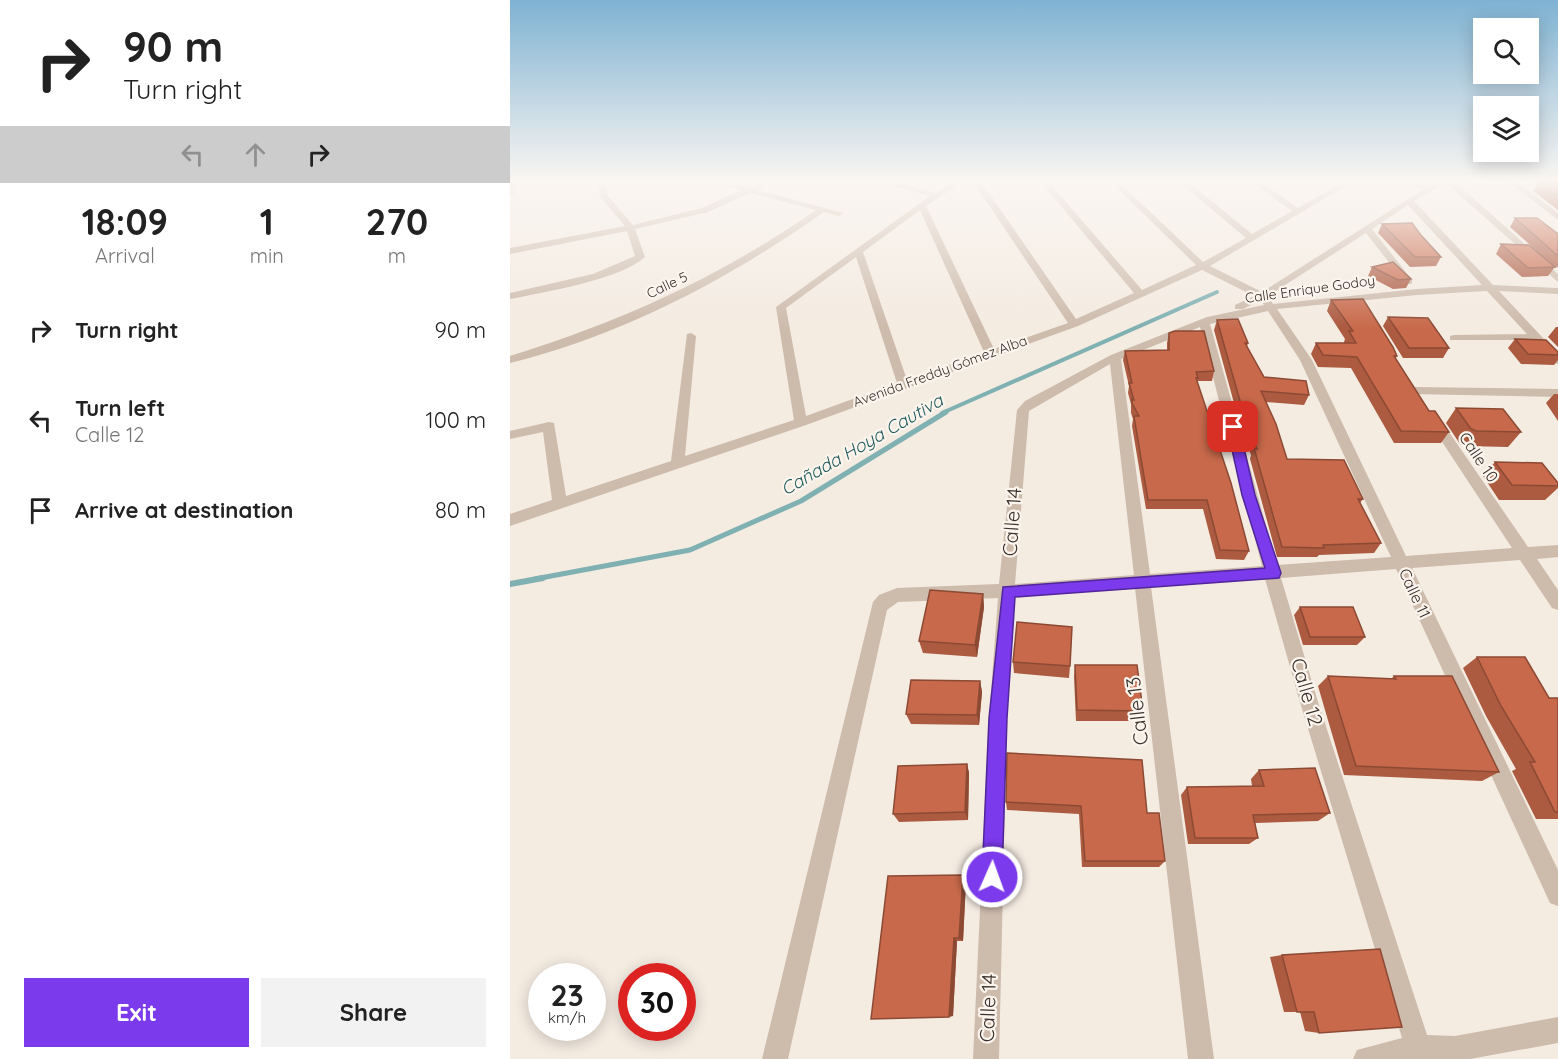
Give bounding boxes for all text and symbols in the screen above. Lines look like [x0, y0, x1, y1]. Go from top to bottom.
map controls [1473, 18, 1539, 162]
button: search [1473, 18, 1539, 84]
text: 90 m [123, 20, 223, 73]
icon: right [24, 24, 102, 102]
text: Turn right [123, 72, 242, 106]
button: layers [1473, 96, 1539, 162]
icon: left [176, 138, 209, 171]
icon: ahead [239, 138, 272, 171]
icon: right [302, 138, 335, 171]
text: 18:09 [82, 199, 168, 244]
text: 1 [260, 199, 274, 244]
text: 270 [366, 199, 428, 244]
text: Arrival [95, 243, 155, 268]
text: min [250, 243, 284, 268]
text: m [388, 243, 406, 268]
street label: Calle 5 [644, 268, 690, 302]
street label: Calle Enrique Godoy [1244, 271, 1376, 307]
icon: right [24, 314, 57, 347]
text: Turn right [75, 316, 179, 344]
text: 90 m [435, 316, 486, 344]
street label: Avenida Freddy Gómez Alba [850, 331, 1030, 411]
water label: Cañada Hoya Cautiva [776, 388, 948, 500]
text: Turn left [75, 394, 165, 422]
pin [1207, 401, 1258, 452]
icon: left [24, 404, 57, 437]
text: 100 m [426, 406, 486, 434]
icon: arrive [1216, 410, 1249, 443]
text: Calle 12 [75, 422, 144, 447]
street label: Calle 10 [1455, 428, 1503, 486]
street label: Calle 14 [997, 487, 1026, 557]
icon: arrive [24, 494, 57, 527]
text: Arrive at destination [75, 496, 293, 524]
text: 80 m [435, 496, 486, 524]
street label: Calle 11 [1395, 565, 1435, 621]
street label: Calle 12 [1286, 655, 1329, 729]
street label: Calle 13 [1120, 675, 1153, 747]
position arrow [960, 845, 1024, 909]
speed limit sign: 30 [618, 963, 696, 1041]
street label: Calle 14 [974, 973, 1001, 1043]
text: 23 [550, 976, 584, 1014]
button: Exit [24, 978, 249, 1047]
button: Share [261, 978, 486, 1047]
text: km/h [548, 1008, 586, 1027]

